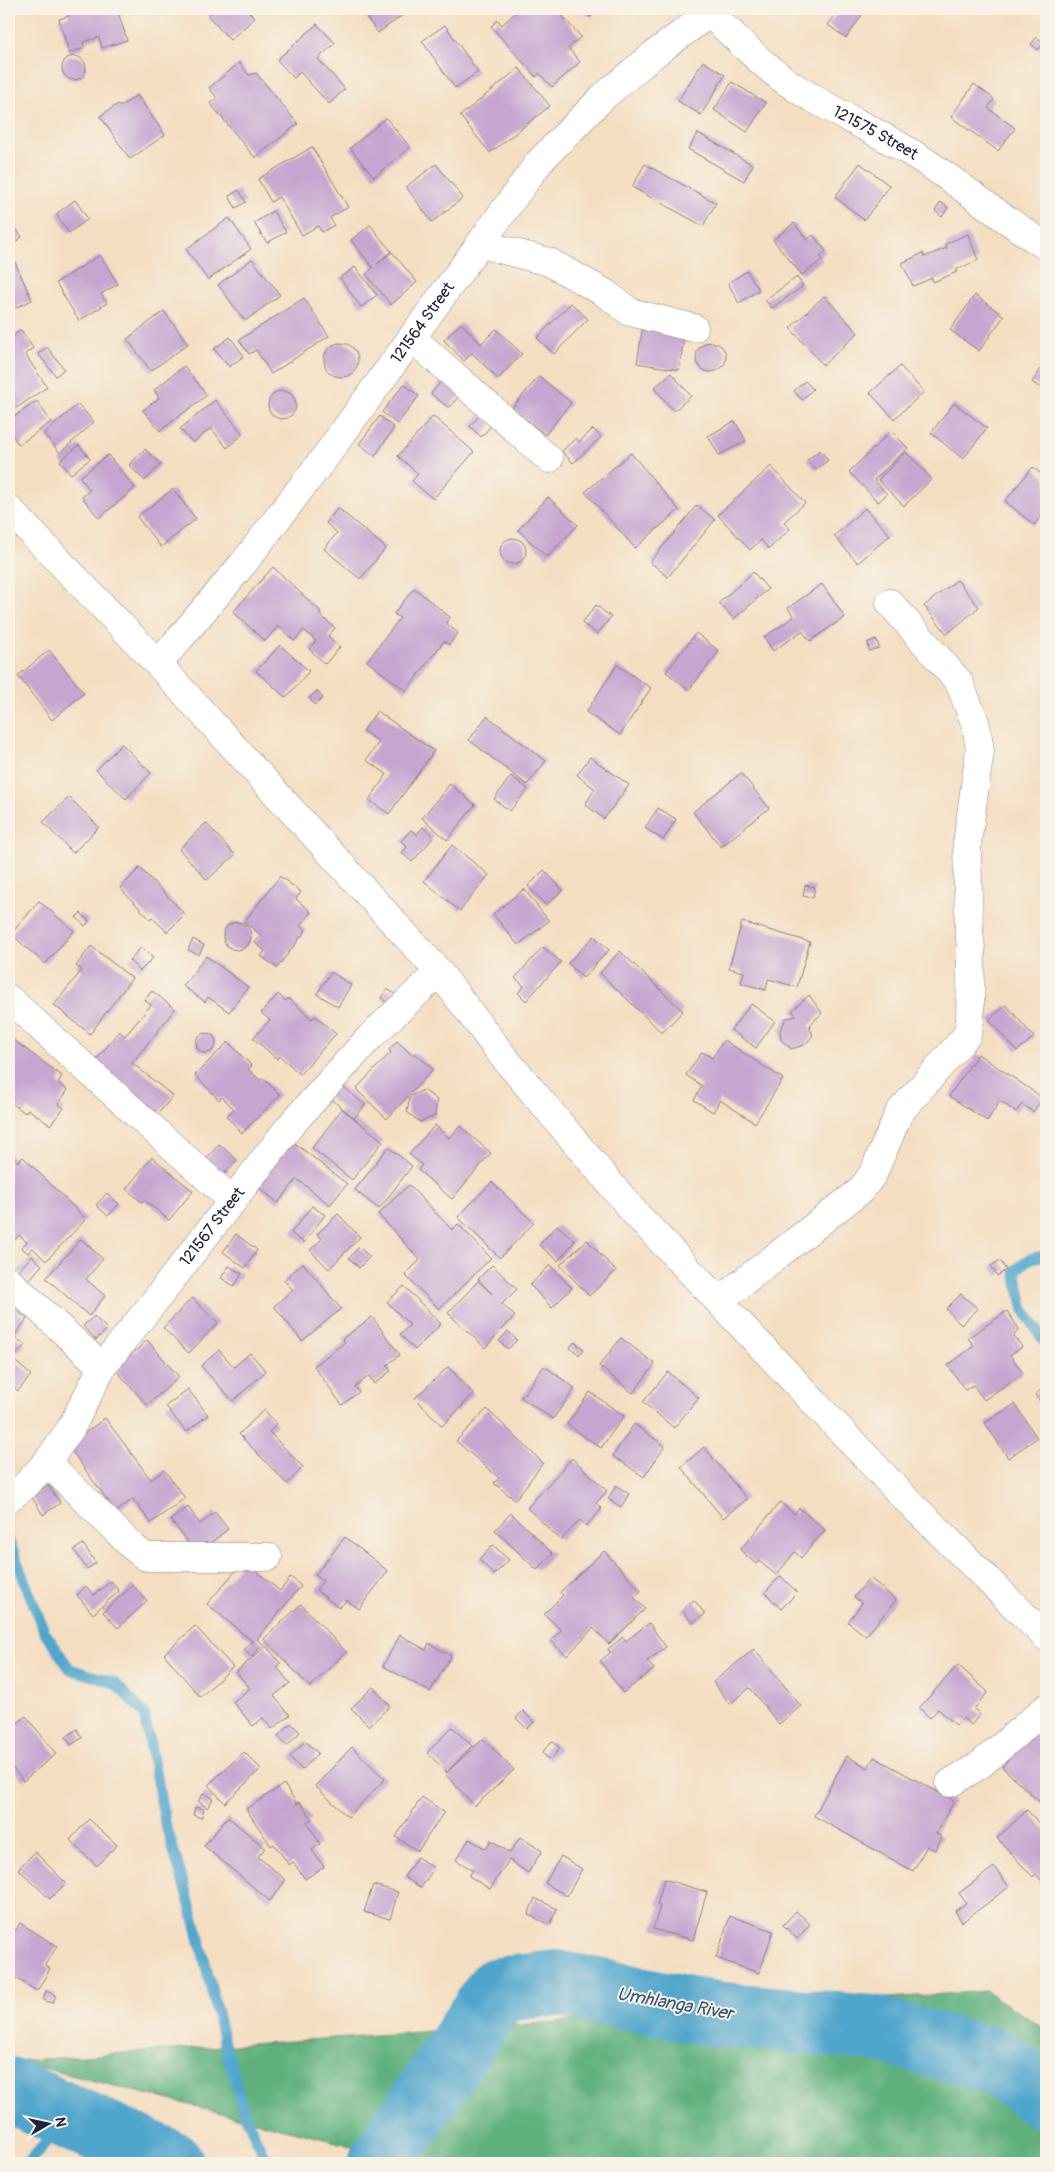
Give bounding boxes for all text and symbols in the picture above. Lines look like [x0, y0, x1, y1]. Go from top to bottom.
street label: 121575 Street [829, 101, 922, 165]
street label: 121564 Street [386, 278, 459, 367]
street label: 121567 Street [175, 1183, 249, 1270]
water label: Umhlanga River [615, 1982, 737, 2026]
north arrow [22, 2100, 72, 2150]
text: N [51, 2116, 69, 2128]

